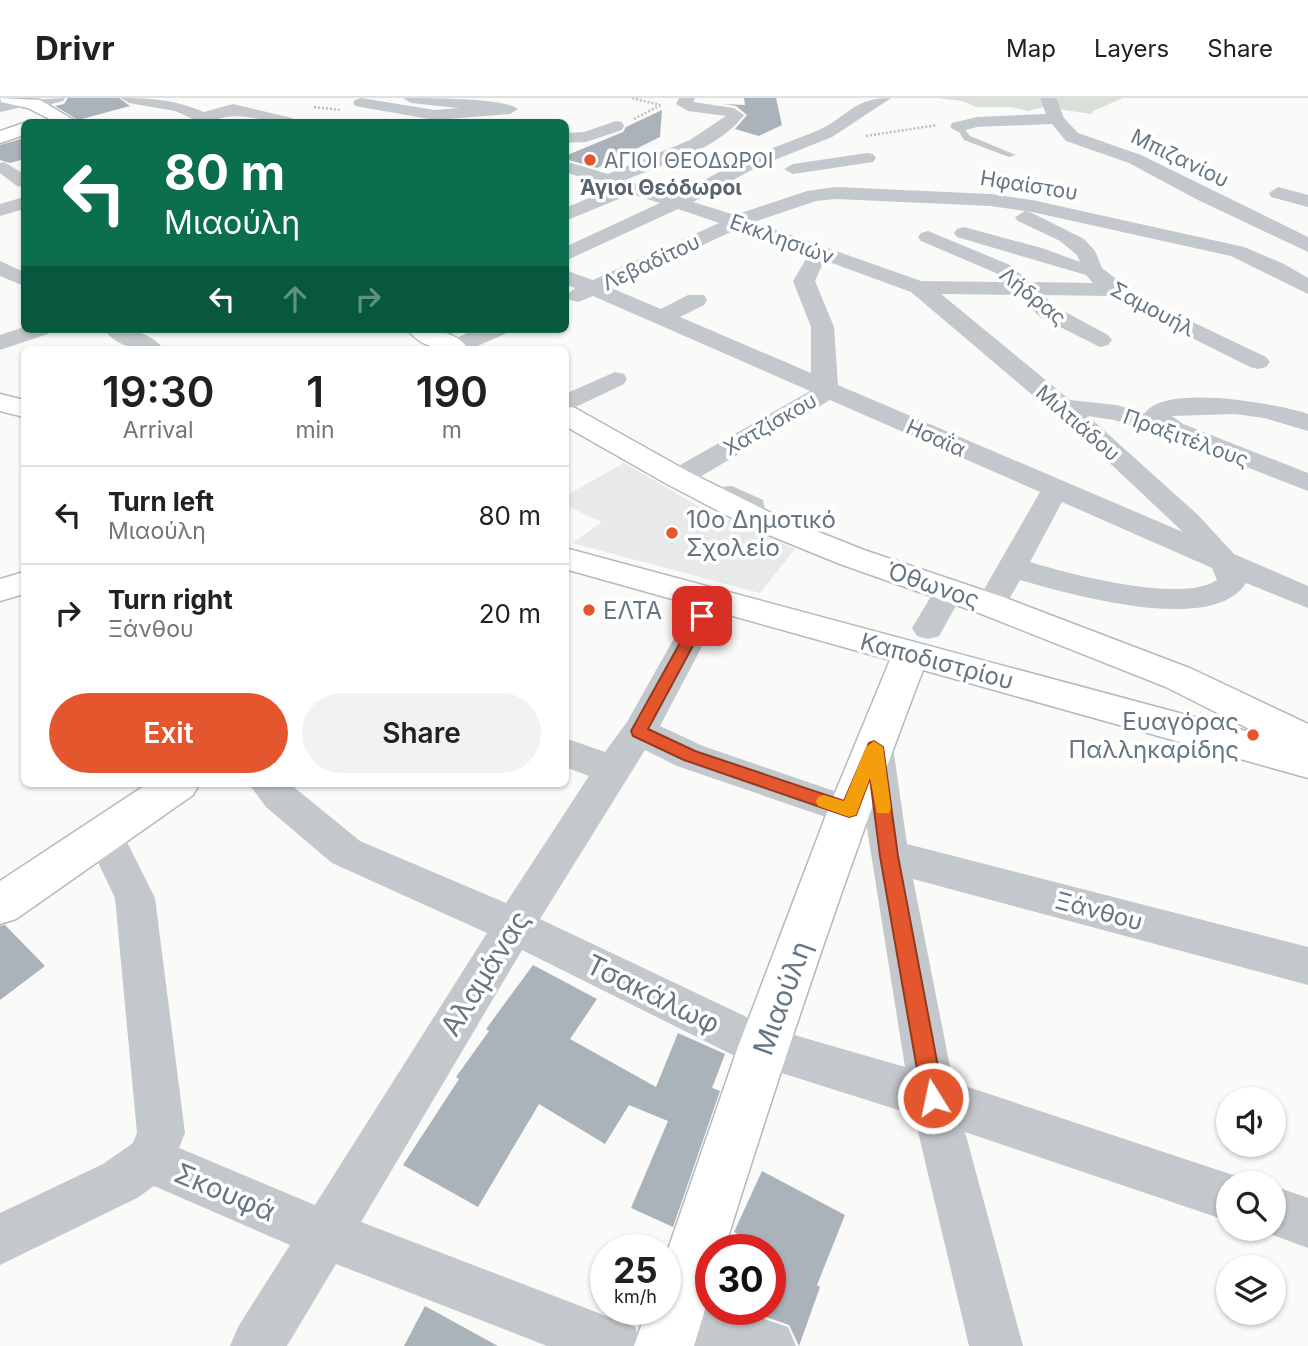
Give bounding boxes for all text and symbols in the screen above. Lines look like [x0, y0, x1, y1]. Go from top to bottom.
text: Drivr [35, 28, 115, 68]
text: Map [1006, 34, 1056, 63]
text: Layers [1094, 34, 1169, 63]
text: Share [1207, 34, 1273, 63]
street label: Μπιζανίου [1127, 124, 1233, 192]
text: 80 m [164, 143, 285, 202]
icon: left [49, 147, 140, 238]
place label: ΑΓΙΟΙ ΘΕΟΔΩΡΟΙ [604, 148, 774, 173]
marker: ΑΓΙΟΙ ΘΕΟΔΩΡΟΙ [582, 152, 598, 168]
street label: Ηφαίστου [978, 165, 1080, 205]
district label: Άγιοι Θεόδωροι [580, 175, 742, 200]
text: Μιαούλη [164, 203, 300, 242]
street label: Εκκλησιών [727, 209, 837, 269]
street label: Λεβαδίτου [598, 229, 704, 295]
street label: Λήδρας [995, 262, 1071, 330]
street label: Σαμουήλ [1107, 276, 1200, 342]
icon: left [203, 280, 241, 318]
icon: ahead [276, 280, 314, 318]
icon: right [349, 280, 387, 318]
text: 19:30 [102, 366, 214, 417]
text: 1 [306, 366, 324, 417]
text: 190 [416, 366, 488, 417]
street label: Μιλτιάδου [1031, 380, 1125, 466]
street label: Χατζίσκου [719, 387, 821, 461]
street label: Πραξιτέλους [1120, 404, 1252, 472]
street label: Ησαΐα [903, 414, 969, 462]
text: Arrival [123, 416, 194, 444]
text: min [295, 416, 335, 444]
text: m [442, 416, 462, 444]
text: Turn left [108, 486, 214, 517]
icon: left [49, 496, 87, 534]
text: 80 m [478, 500, 541, 531]
place label: 10ο Δημοτικό Σχολείο [686, 505, 836, 562]
text: Μιαούλη [108, 517, 206, 545]
marker: 10ο Δημοτικό Σχολείο [664, 525, 680, 541]
street label: Όθωνος [883, 556, 983, 614]
text: Turn right [108, 584, 233, 615]
pin [672, 586, 732, 646]
icon: right [49, 594, 87, 632]
place label: ΕΛΤΑ [603, 596, 662, 625]
icon: arrive [683, 597, 721, 635]
text: 20 m [479, 598, 541, 629]
marker: ΕΛΤΑ [581, 602, 597, 618]
text: Ξάνθου [108, 615, 194, 643]
street label: Καποδιστρίου [857, 627, 1017, 695]
button: Exit [49, 693, 288, 773]
button: Share [302, 693, 541, 773]
place label: Ευαγόρας Παλληκαρίδης [1069, 707, 1239, 764]
marker: Ευαγόρας Παλληκαρίδης [1245, 727, 1261, 743]
street label: Ξάνθου [1052, 885, 1146, 937]
street label: Αλαμάνας [433, 904, 537, 1042]
street label: Μιαούλη [746, 936, 818, 1060]
street label: Τσακάλωφ [581, 947, 725, 1041]
position arrow [896, 1061, 970, 1135]
map controls [1216, 1087, 1286, 1325]
button: sound [1216, 1087, 1286, 1157]
street label: Σκουφά [170, 1156, 280, 1228]
button: search [1216, 1171, 1286, 1241]
speed limit sign: 30 [695, 1234, 786, 1325]
text: 25 [613, 1249, 658, 1291]
button: layers [1216, 1255, 1286, 1325]
text: km/h [614, 1286, 657, 1307]

